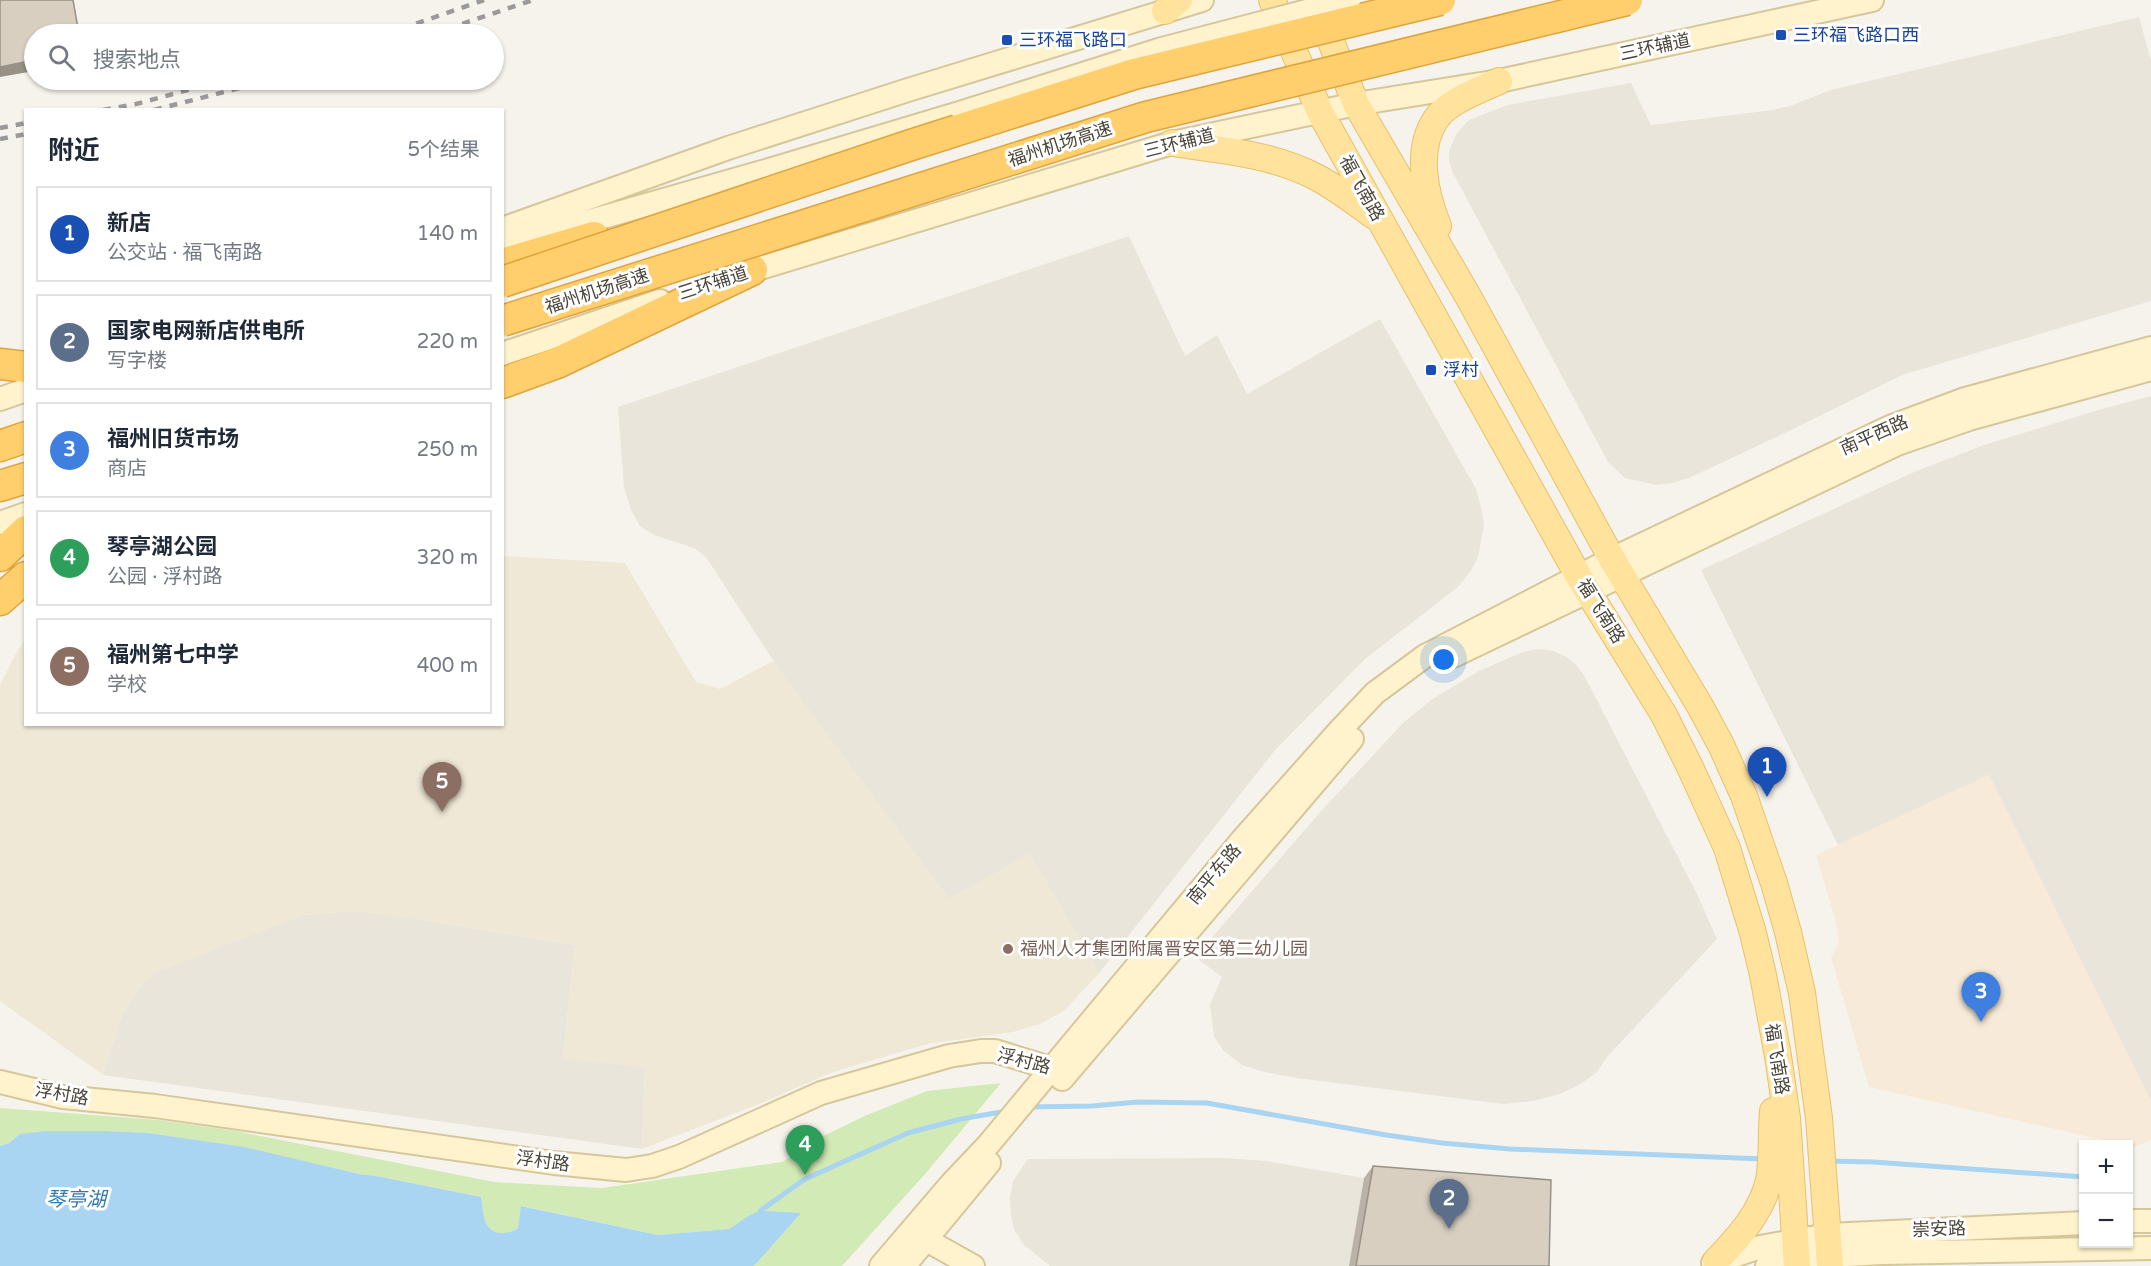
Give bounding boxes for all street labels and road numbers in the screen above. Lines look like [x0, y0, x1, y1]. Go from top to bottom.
street label: 三环辅道 [1617, 29, 1693, 65]
street label: 福州机场高速 [1005, 117, 1115, 171]
street label: 三环辅道 [1141, 124, 1217, 162]
street label: 福飞南路 [1335, 151, 1389, 225]
street label: 三环辅道 [675, 261, 751, 305]
street label: 福州机场高速 [542, 264, 652, 318]
street label: 南平西路 [1837, 410, 1911, 460]
street label: 福飞南路 [1573, 575, 1629, 647]
street label: 南平东路 [1182, 839, 1246, 909]
street label: 福飞南路 [1761, 1022, 1793, 1096]
street label: 浮村路 [995, 1043, 1053, 1079]
street label: 浮村路 [34, 1078, 90, 1110]
street label: 浮村路 [515, 1146, 571, 1176]
street label: 崇安路 [1912, 1217, 1966, 1241]

